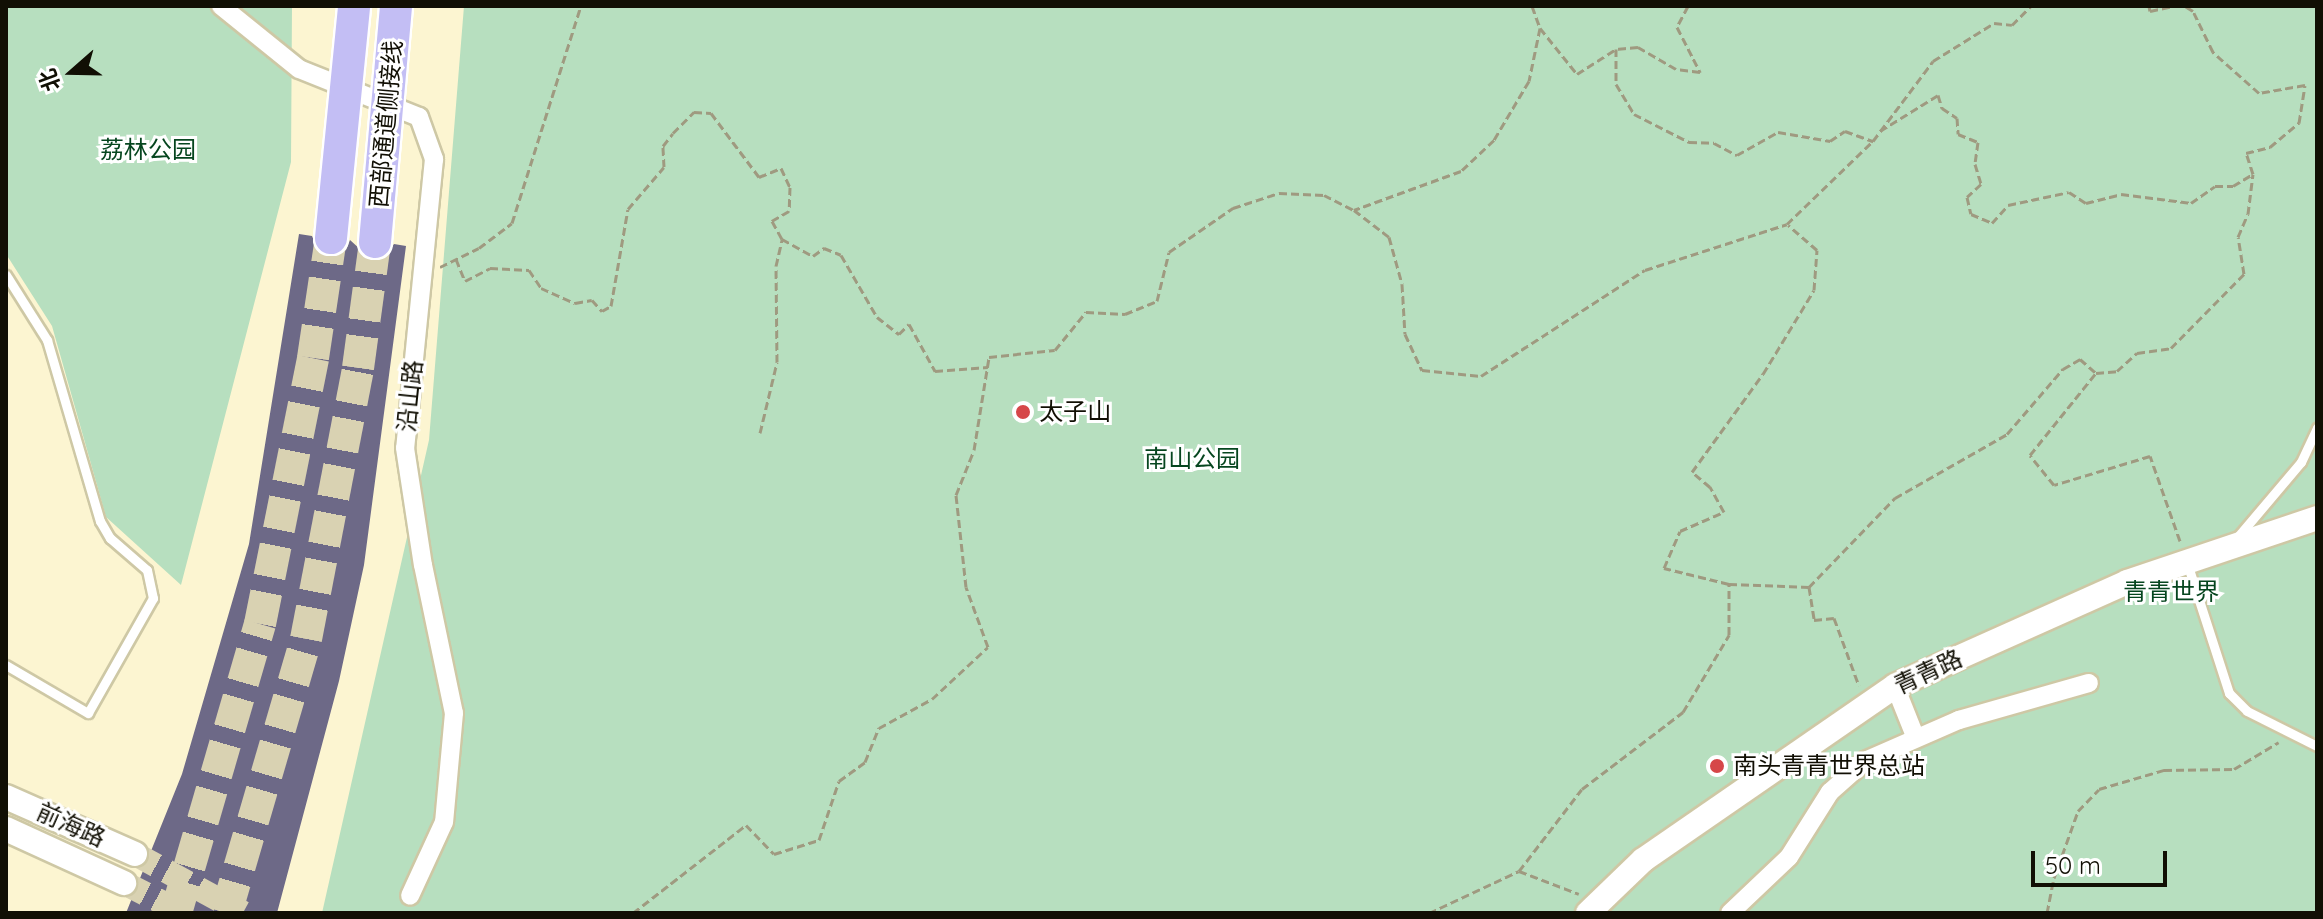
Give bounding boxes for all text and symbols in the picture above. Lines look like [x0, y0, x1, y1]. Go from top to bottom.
north arrow [32, 32, 112, 112]
street label: 西部通道侧接线 [364, 39, 408, 209]
text: 北 [33, 65, 66, 95]
park label: 荔林公园 [100, 136, 196, 164]
street label: 沿山路 [392, 359, 428, 433]
place label: 太子山 [1039, 398, 1111, 426]
marker: 太子山 [1014, 403, 1032, 421]
park label: 南山公园 [1144, 445, 1240, 473]
park label: 青青世界 [2123, 578, 2219, 606]
street label: 青青路 [1889, 644, 1967, 700]
place label: 南头青青世界总站 [1733, 752, 1925, 780]
marker: 南头青青世界总站 [1708, 757, 1726, 775]
street label: 前海路 [32, 797, 110, 853]
scale bar [2035, 835, 2171, 885]
text: 50 m [2045, 850, 2101, 880]

